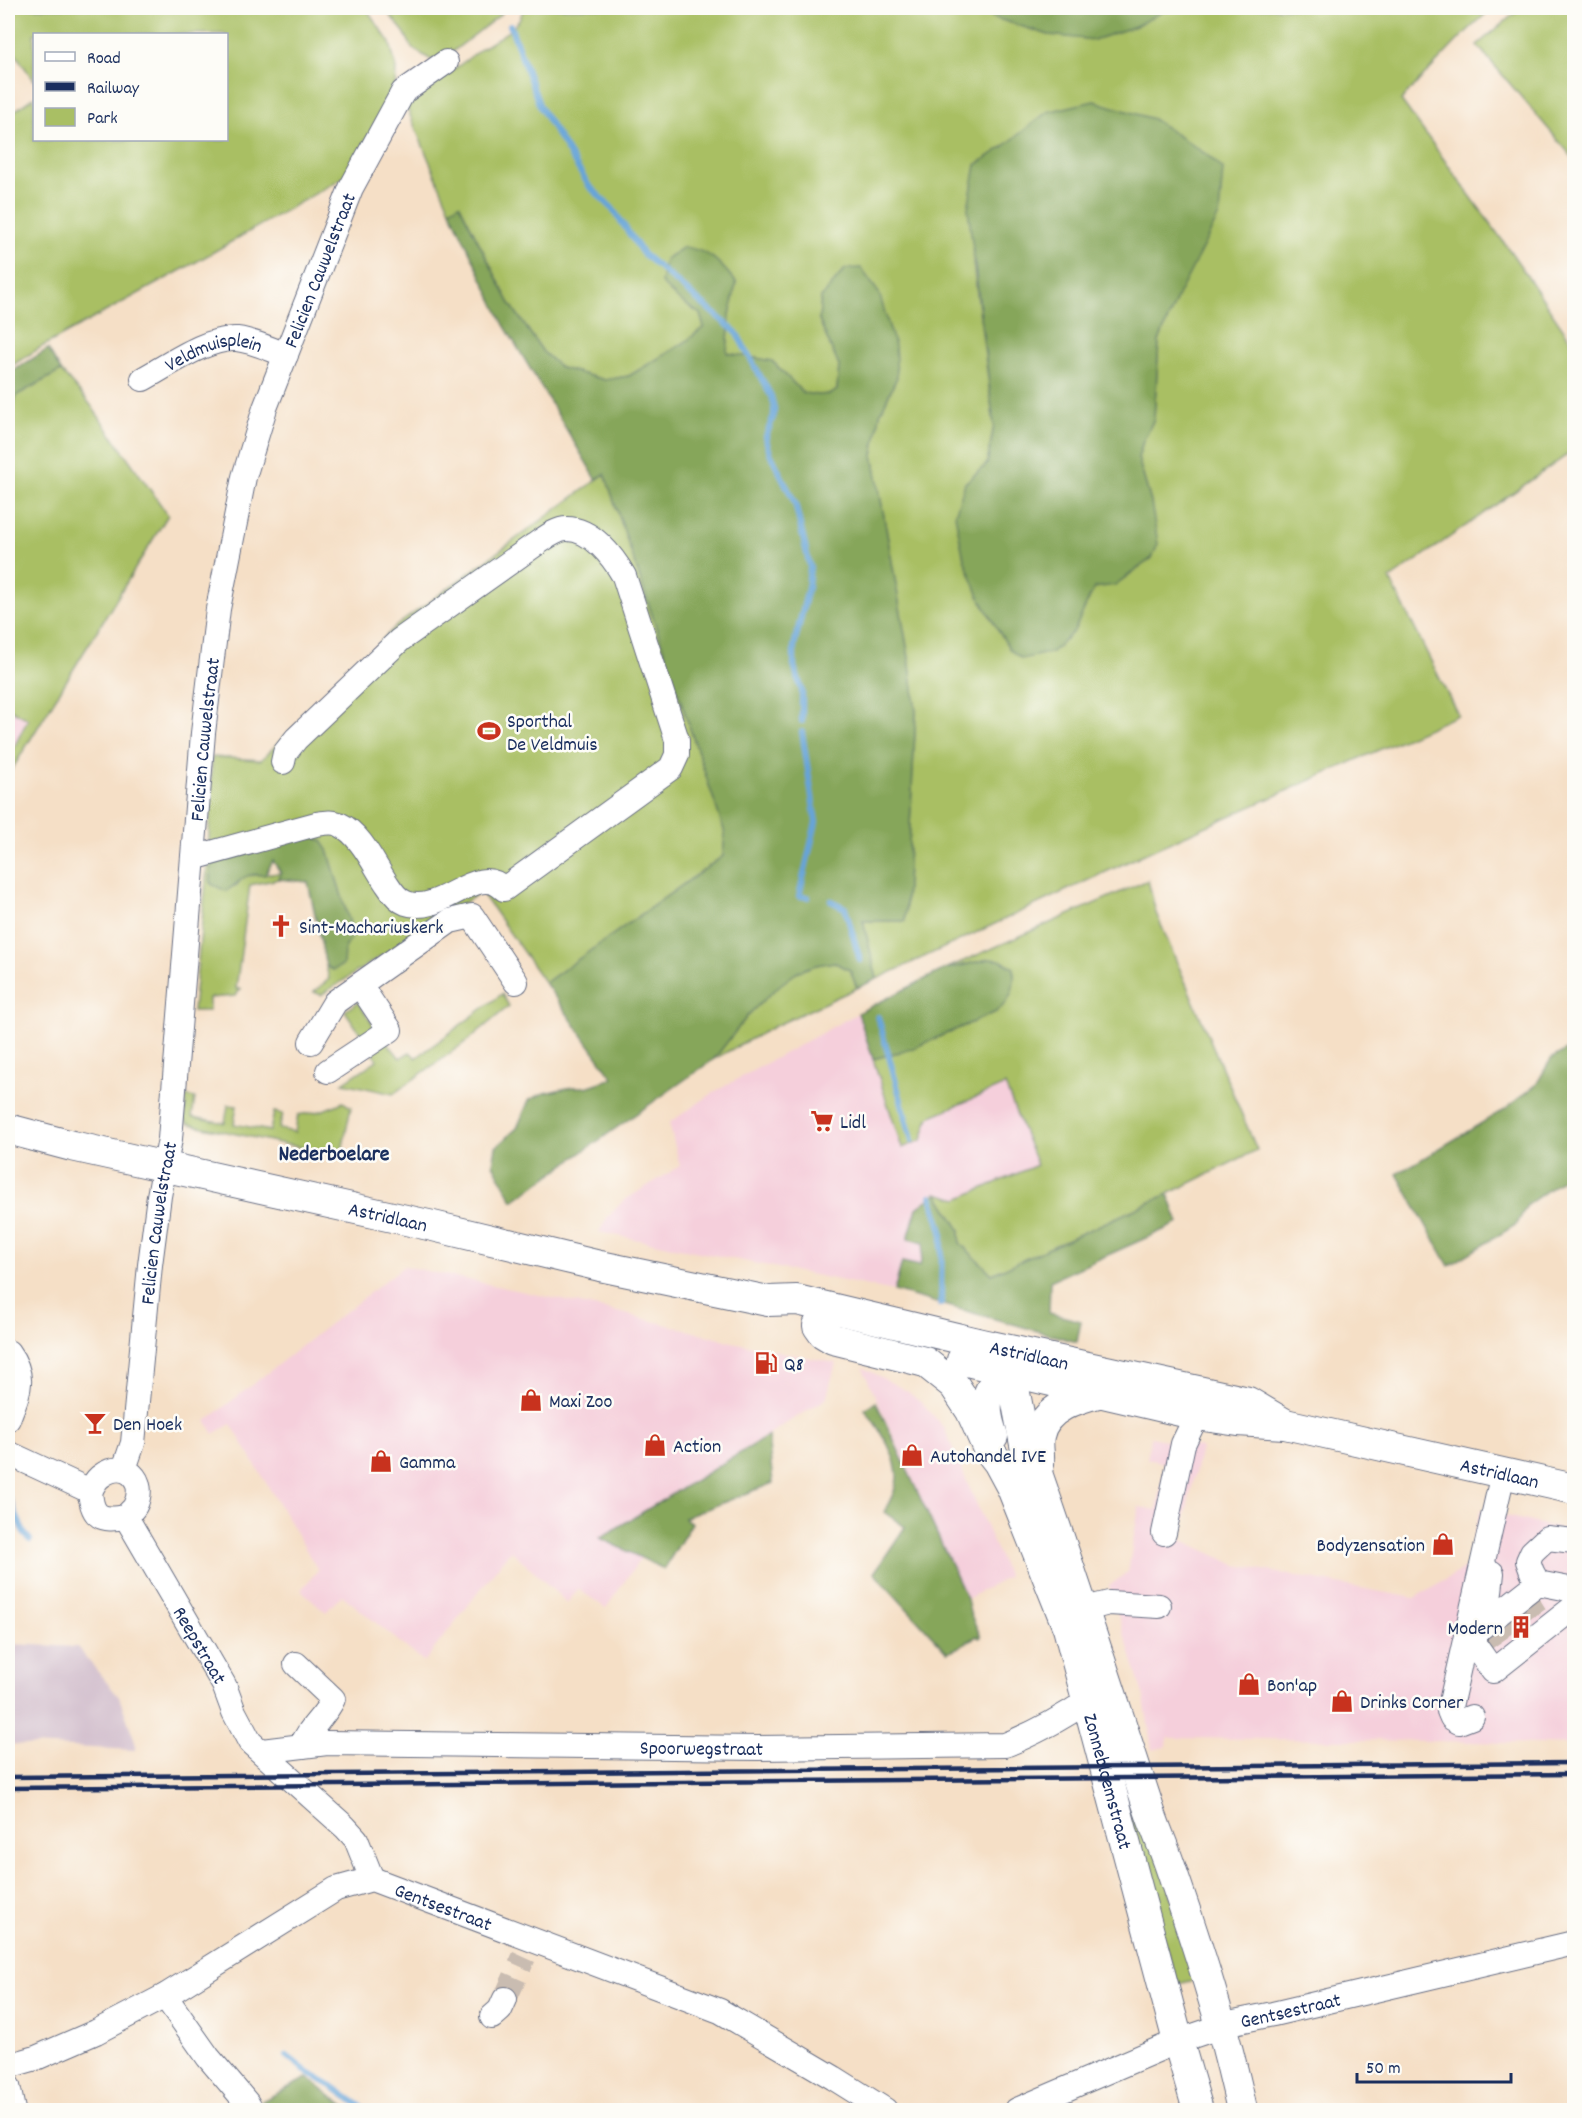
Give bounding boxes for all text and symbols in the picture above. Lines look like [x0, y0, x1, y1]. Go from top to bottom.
legend [33, 33, 228, 141]
text: Road [87, 47, 121, 72]
text: Railway [87, 77, 140, 102]
text: Park [87, 107, 118, 132]
street label: Felicien Cauwelstraat [279, 190, 365, 353]
street label: Veldmuisplein [160, 328, 266, 380]
street label: Felicien Cauwelstraat [185, 656, 229, 823]
place label: Sporthal De Veldmuis [507, 709, 598, 760]
sports icon: Sporthal De Veldmuis [476, 718, 502, 744]
church icon: Sint-Machariuskerk [268, 913, 294, 939]
place label: Sint-Machariuskerk [299, 915, 443, 943]
supermarket icon: Lidl [809, 1108, 835, 1134]
place label: Lidl [840, 1110, 866, 1138]
street label: Felicien Cauwelstraat [135, 1140, 186, 1306]
district label: Nederboelare [278, 1140, 390, 1171]
street label: Astridlaan [345, 1197, 430, 1241]
street label: Astridlaan [987, 1335, 1071, 1379]
fuel station icon: Q8 [753, 1350, 779, 1376]
place label: Q8 [784, 1352, 804, 1380]
shop icon: Maxi Zoo [518, 1387, 544, 1413]
place label: Maxi Zoo [549, 1389, 612, 1417]
bar icon: Den Hoek [82, 1410, 108, 1436]
place label: Den Hoek [113, 1412, 182, 1440]
shop icon: Action [642, 1432, 668, 1458]
place label: Action [673, 1434, 721, 1462]
shop icon: Autohandel IVE [899, 1442, 925, 1468]
place label: Autohandel IVE [930, 1444, 1046, 1472]
shop icon: Gamma [368, 1448, 394, 1474]
place label: Gamma [399, 1450, 456, 1478]
street label: Astridlaan [1457, 1453, 1541, 1498]
shop icon: Bodyzensation [1430, 1531, 1456, 1557]
place label: Bodyzensation [1317, 1533, 1425, 1561]
street label: Reepstraat [164, 1602, 232, 1691]
building icon: Modern [1508, 1614, 1534, 1640]
place label: Modern [1448, 1616, 1503, 1644]
shop icon: Bon'ap [1236, 1671, 1262, 1697]
place label: Bon'ap [1267, 1673, 1317, 1701]
shop icon: Drinks Corner [1329, 1688, 1355, 1714]
place label: Drinks Corner [1360, 1690, 1464, 1718]
street label: Zonnebloemstraat [1074, 1711, 1137, 1853]
street label: Spoorwegstraat [640, 1736, 763, 1765]
street label: Gentsestraat [390, 1878, 495, 1940]
street label: Gentsestraat [1238, 1987, 1344, 2037]
scale bar [1357, 2046, 1512, 2084]
text: 50 m [1366, 2057, 1401, 2082]

